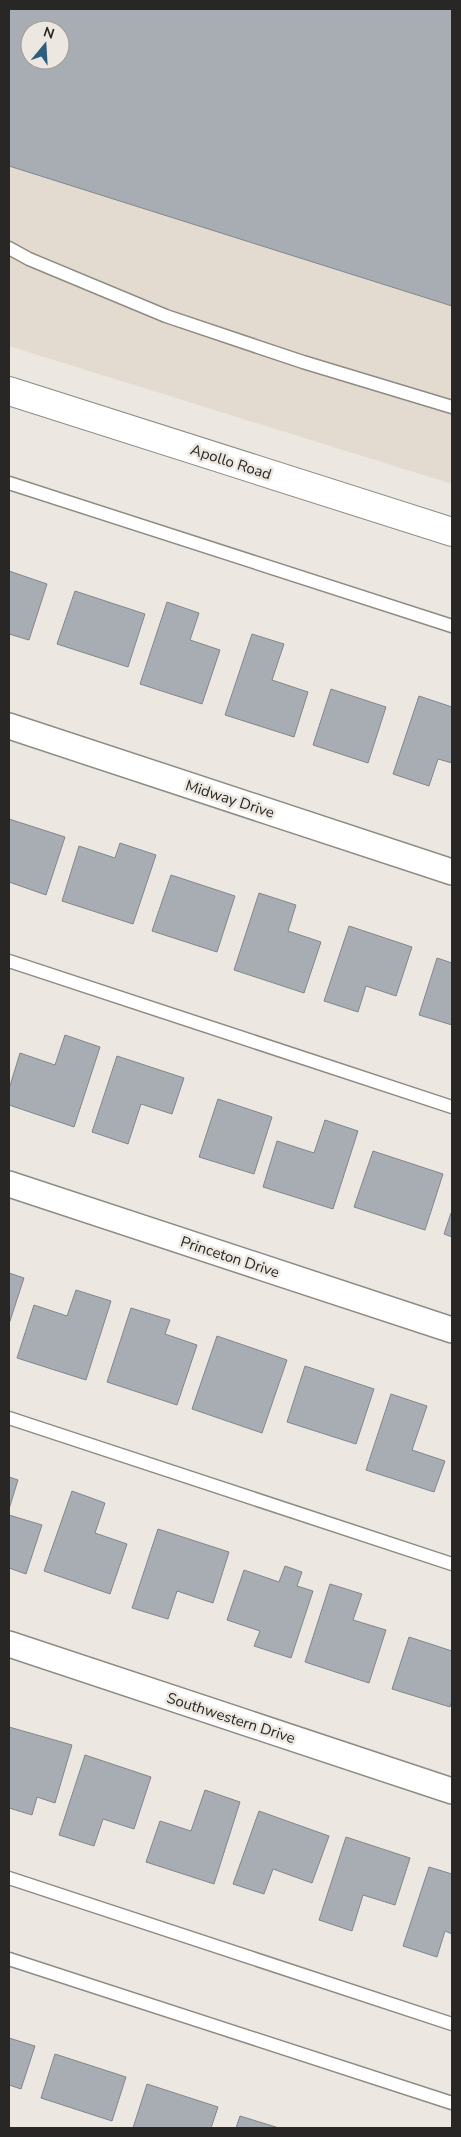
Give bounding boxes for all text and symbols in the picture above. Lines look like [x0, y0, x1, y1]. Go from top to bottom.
north arrow [20, 20, 70, 70]
text: N [41, 22, 57, 44]
street label: Apollo Road [188, 440, 274, 484]
street label: Midway Drive [183, 775, 277, 823]
street label: Princeton Drive [178, 1232, 282, 1282]
street label: Southwestern Drive [164, 1688, 298, 1748]

